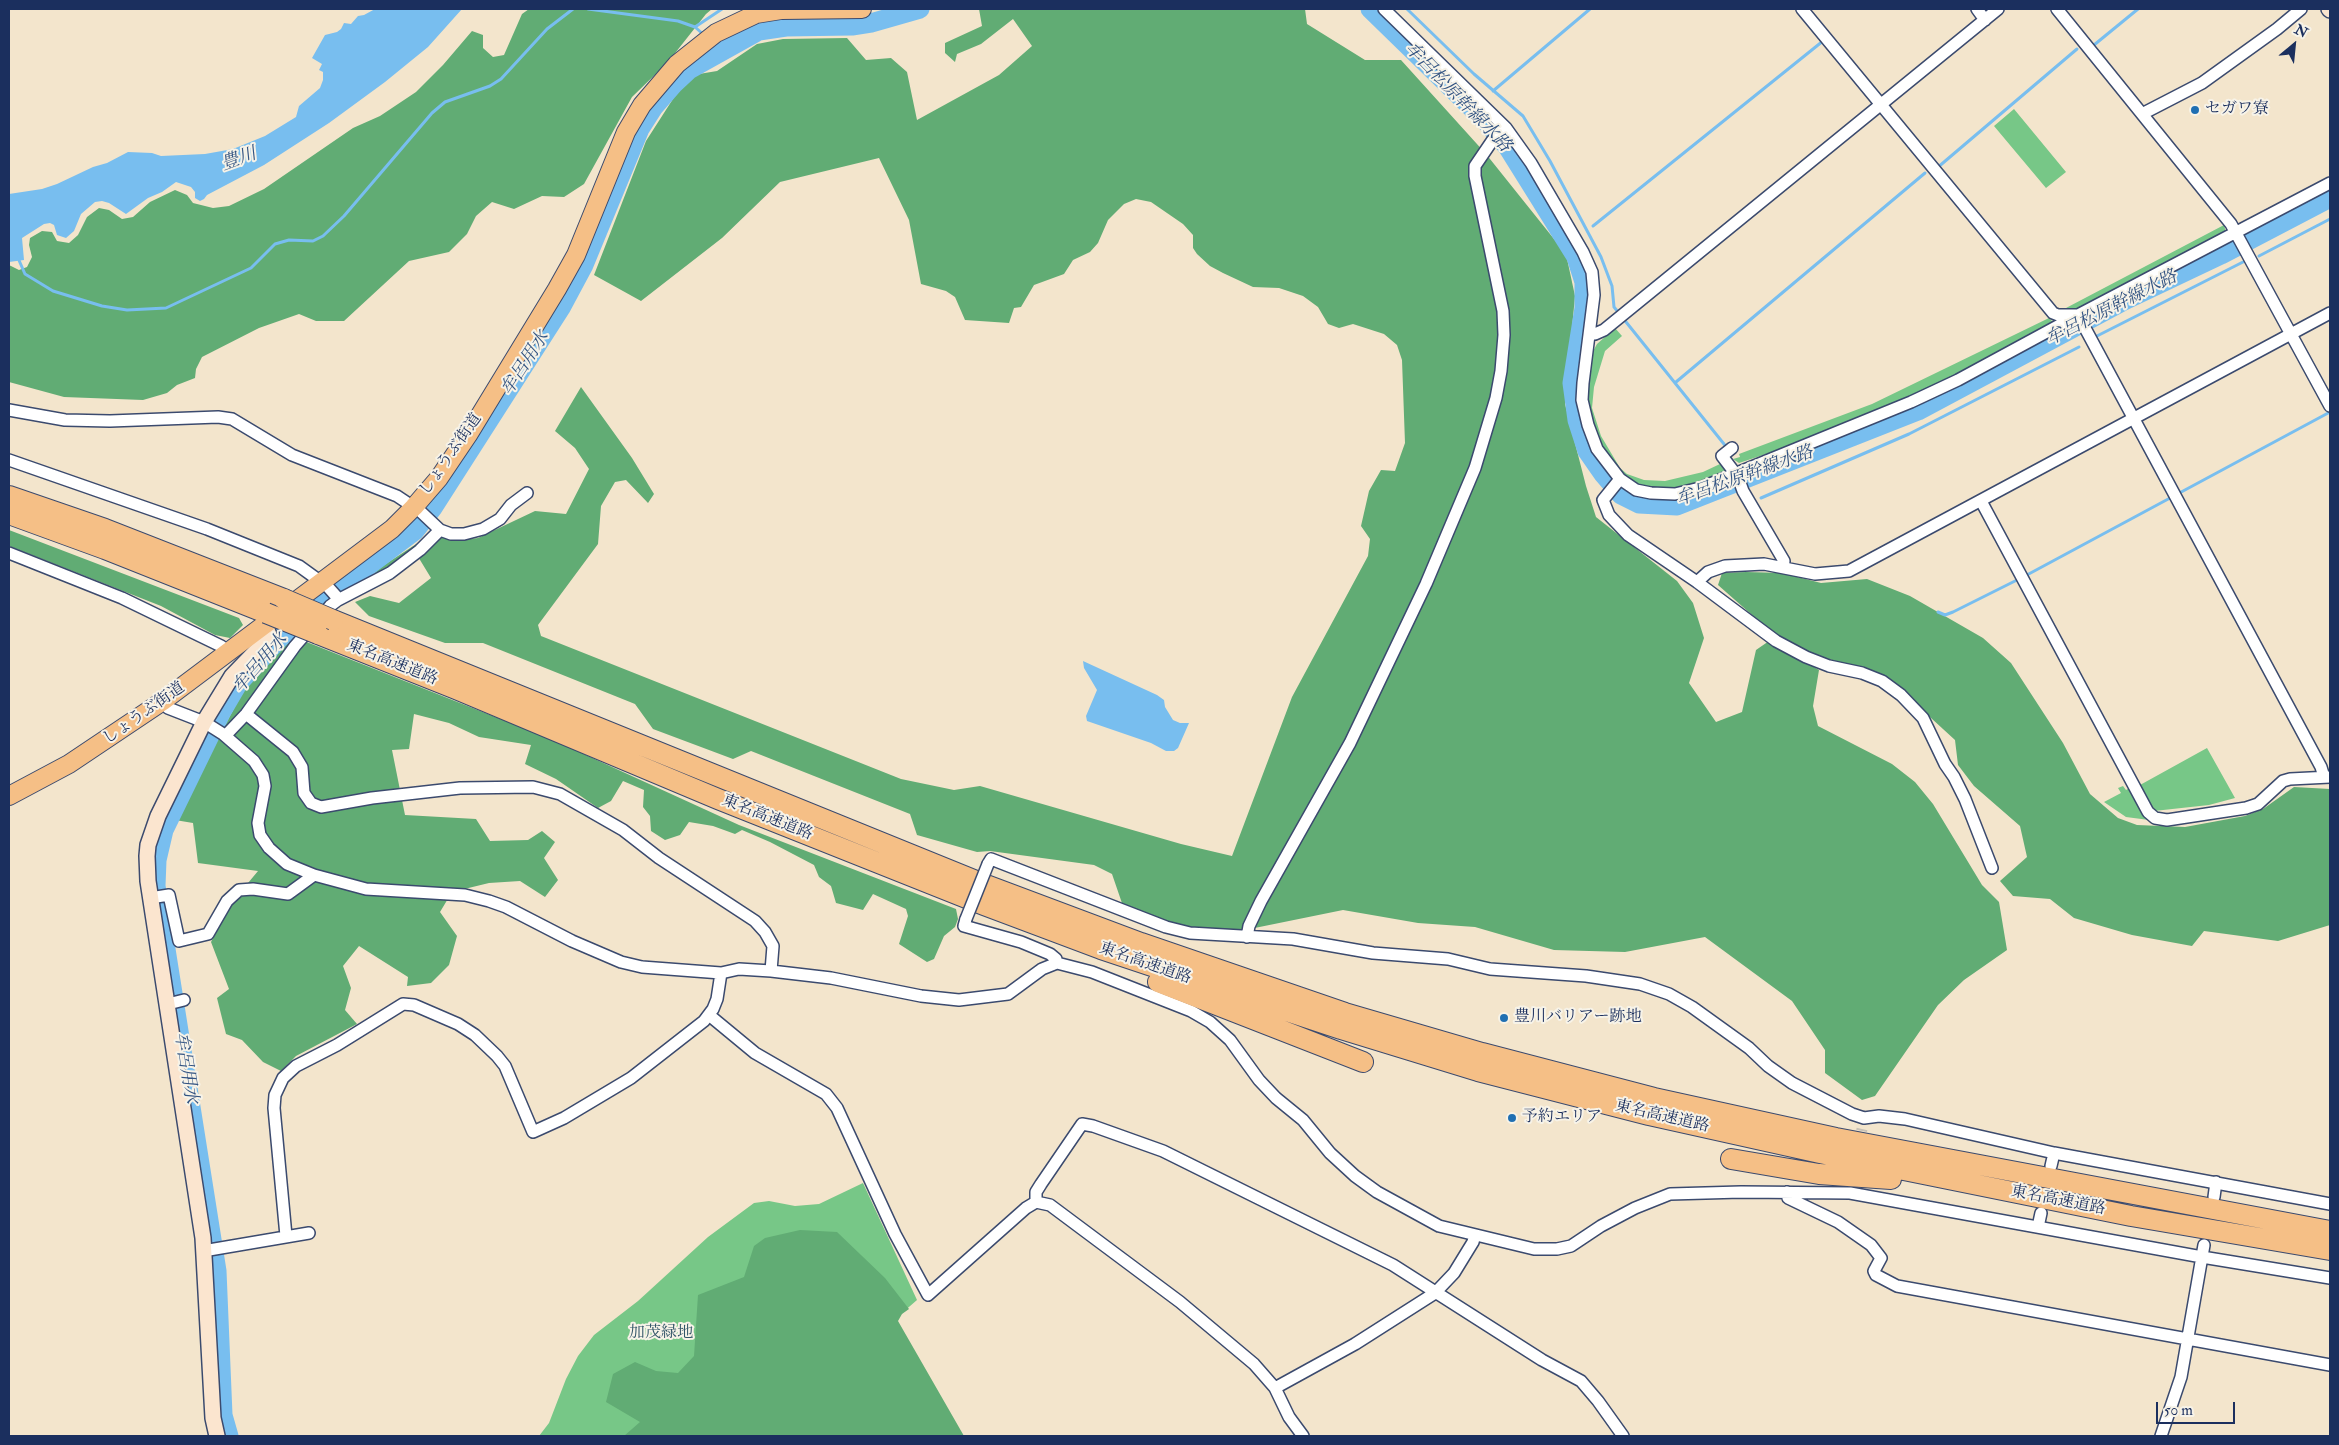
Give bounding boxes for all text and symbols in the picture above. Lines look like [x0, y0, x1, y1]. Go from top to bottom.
north arrow [2269, 20, 2319, 70]
text: N [2292, 21, 2311, 42]
water label: 牟呂松原幹線水路 [1399, 39, 1515, 157]
place label: セガワ寮 [2205, 100, 2269, 120]
marker: セガワ寮 [2189, 104, 2201, 116]
water label: 豊川 [218, 144, 260, 176]
water label: 牟呂松原幹線水路 [2043, 267, 2181, 351]
water label: 牟呂用水 [497, 328, 555, 400]
street label: しょうぶ街道 [416, 410, 486, 500]
water label: 牟呂松原幹線水路 [1674, 442, 1816, 512]
water label: 牟呂用水 [229, 630, 293, 698]
street label: 東名高速道路 [344, 636, 440, 690]
street label: しょうぶ街道 [99, 679, 189, 749]
street label: 東名高速道路 [719, 791, 815, 845]
street label: 東名高速道路 [1096, 939, 1194, 989]
place label: 豊川バリアー跡地 [1514, 1008, 1642, 1028]
marker: 豊川バリアー跡地 [1498, 1012, 1510, 1024]
water label: 牟呂用水 [169, 1031, 201, 1105]
street label: 東名高速道路 [1613, 1097, 1711, 1137]
place label: 予約エリア [1522, 1108, 1602, 1128]
marker: 予約エリア [1506, 1112, 1518, 1124]
street label: 東名高速道路 [2009, 1182, 2107, 1220]
park label: 加茂緑地 [629, 1324, 693, 1344]
scale bar [2159, 1392, 2238, 1424]
text: 50 m [2164, 1401, 2193, 1420]

